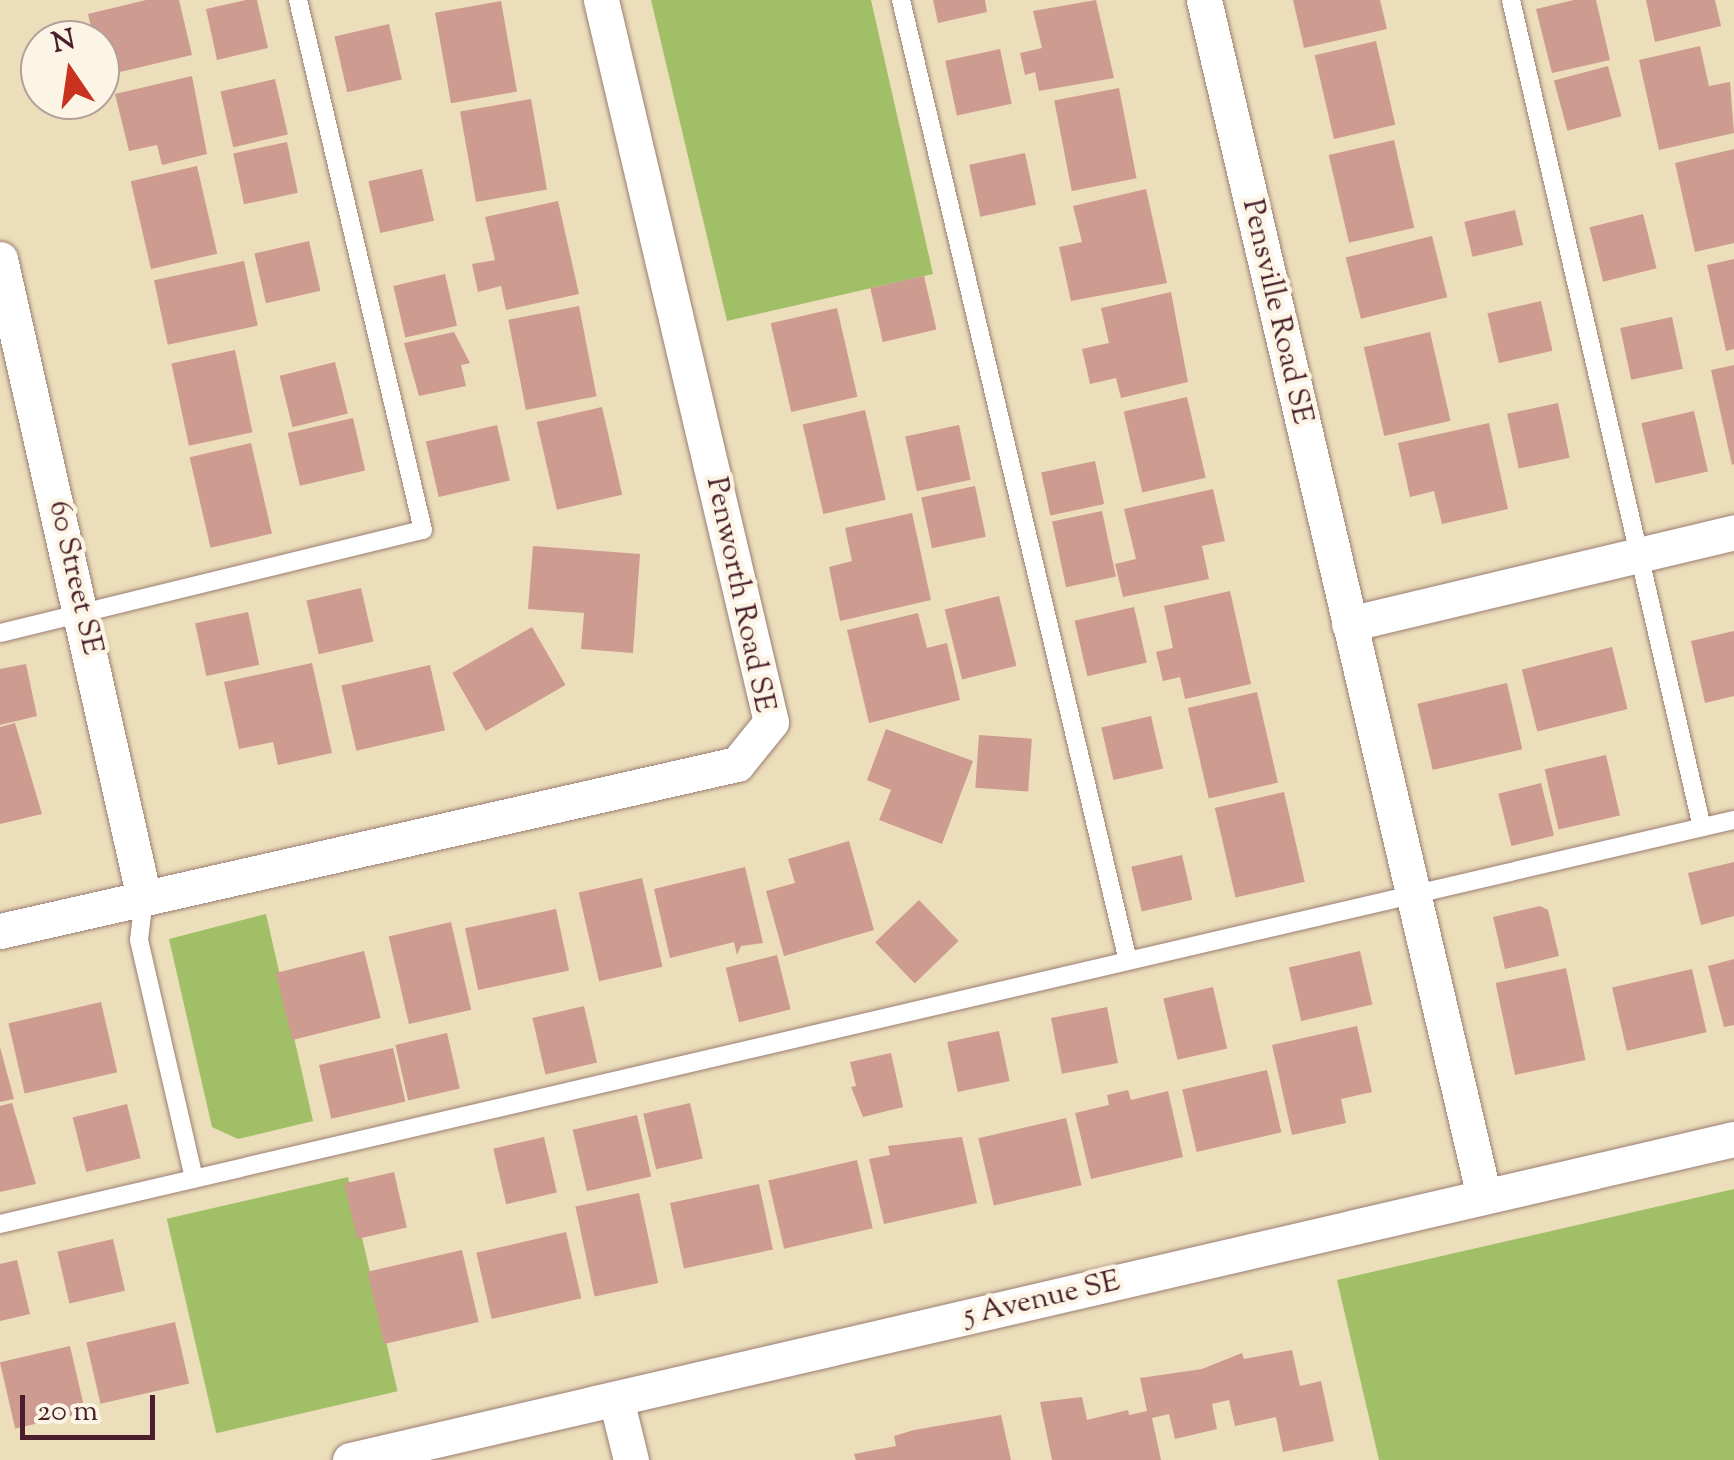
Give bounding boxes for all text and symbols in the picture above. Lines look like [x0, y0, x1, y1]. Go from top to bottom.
north arrow [20, 20, 120, 120]
text: N [48, 21, 79, 65]
street label: Pensville Road SE [1233, 196, 1319, 428]
street label: Penworth Road SE [696, 474, 782, 716]
street label: 60 Street SE [39, 497, 109, 659]
street label: 5 Avenue SE [960, 1265, 1124, 1335]
scale bar [25, 1375, 160, 1437]
text: 20 m [37, 1391, 98, 1434]

